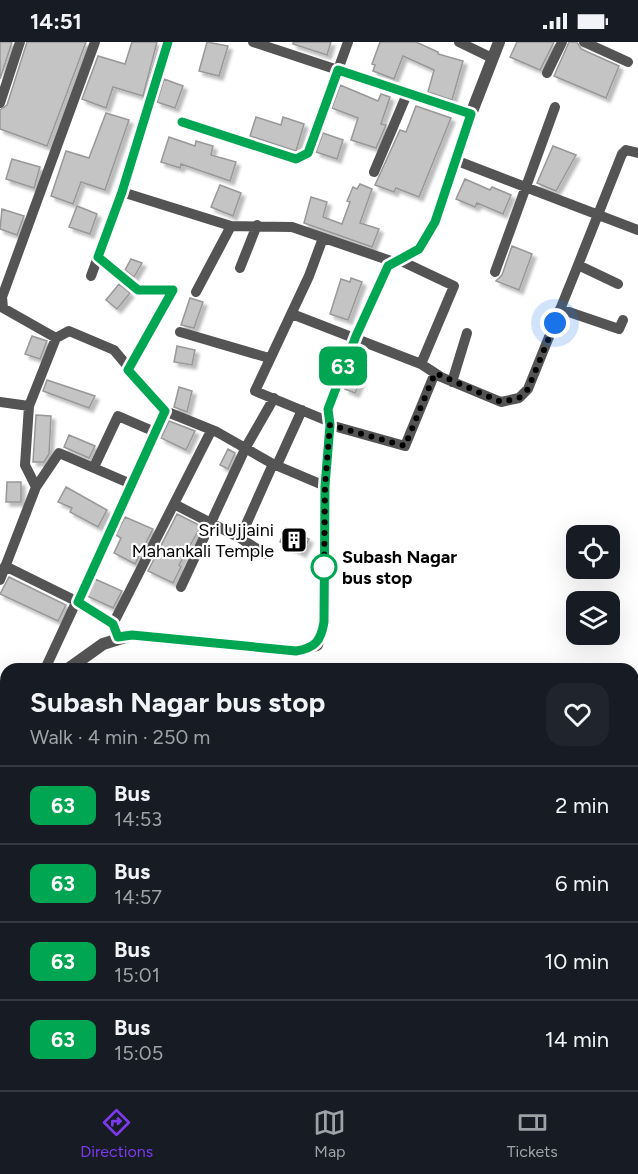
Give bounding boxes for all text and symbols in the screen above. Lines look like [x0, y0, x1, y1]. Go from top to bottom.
text: 14:51 [30, 8, 82, 35]
your location [540, 308, 570, 338]
line badge: 63 [316, 346, 370, 386]
text: 63 [331, 354, 355, 379]
place label: Sri Ujjaini Mahankali Temple [132, 519, 274, 562]
building icon: Sri Ujjaini Mahankali Temple [279, 525, 309, 555]
map controls [566, 525, 620, 645]
button: locate [566, 525, 620, 579]
place label: Subash Nagar bus stop [342, 546, 457, 589]
marker: Subash Nagar bus stop [311, 554, 337, 580]
button: layers [566, 591, 620, 645]
button: heart [546, 683, 609, 746]
text: Subash Nagar bus stop [30, 685, 325, 719]
text: Walk · 4 min · 250 m [30, 725, 210, 749]
text: Bus [114, 780, 150, 807]
text: 2 min [555, 792, 609, 819]
text: 63 [51, 793, 75, 818]
text: 14:53 [114, 807, 162, 831]
text: Bus [114, 858, 150, 885]
text: 6 min [555, 870, 609, 897]
text: 63 [51, 871, 75, 896]
text: 14:57 [114, 885, 162, 909]
text: Bus [114, 936, 150, 963]
text: 10 min [544, 948, 609, 975]
text: 63 [51, 949, 75, 974]
text: 15:01 [114, 963, 160, 987]
text: Bus [114, 1014, 150, 1041]
text: 14 min [545, 1026, 609, 1053]
text: 63 [51, 1027, 75, 1052]
text: 15:05 [114, 1041, 163, 1065]
tab: Directions [80, 1106, 153, 1161]
tab: Map [313, 1106, 346, 1161]
tab: Tickets [507, 1106, 558, 1161]

